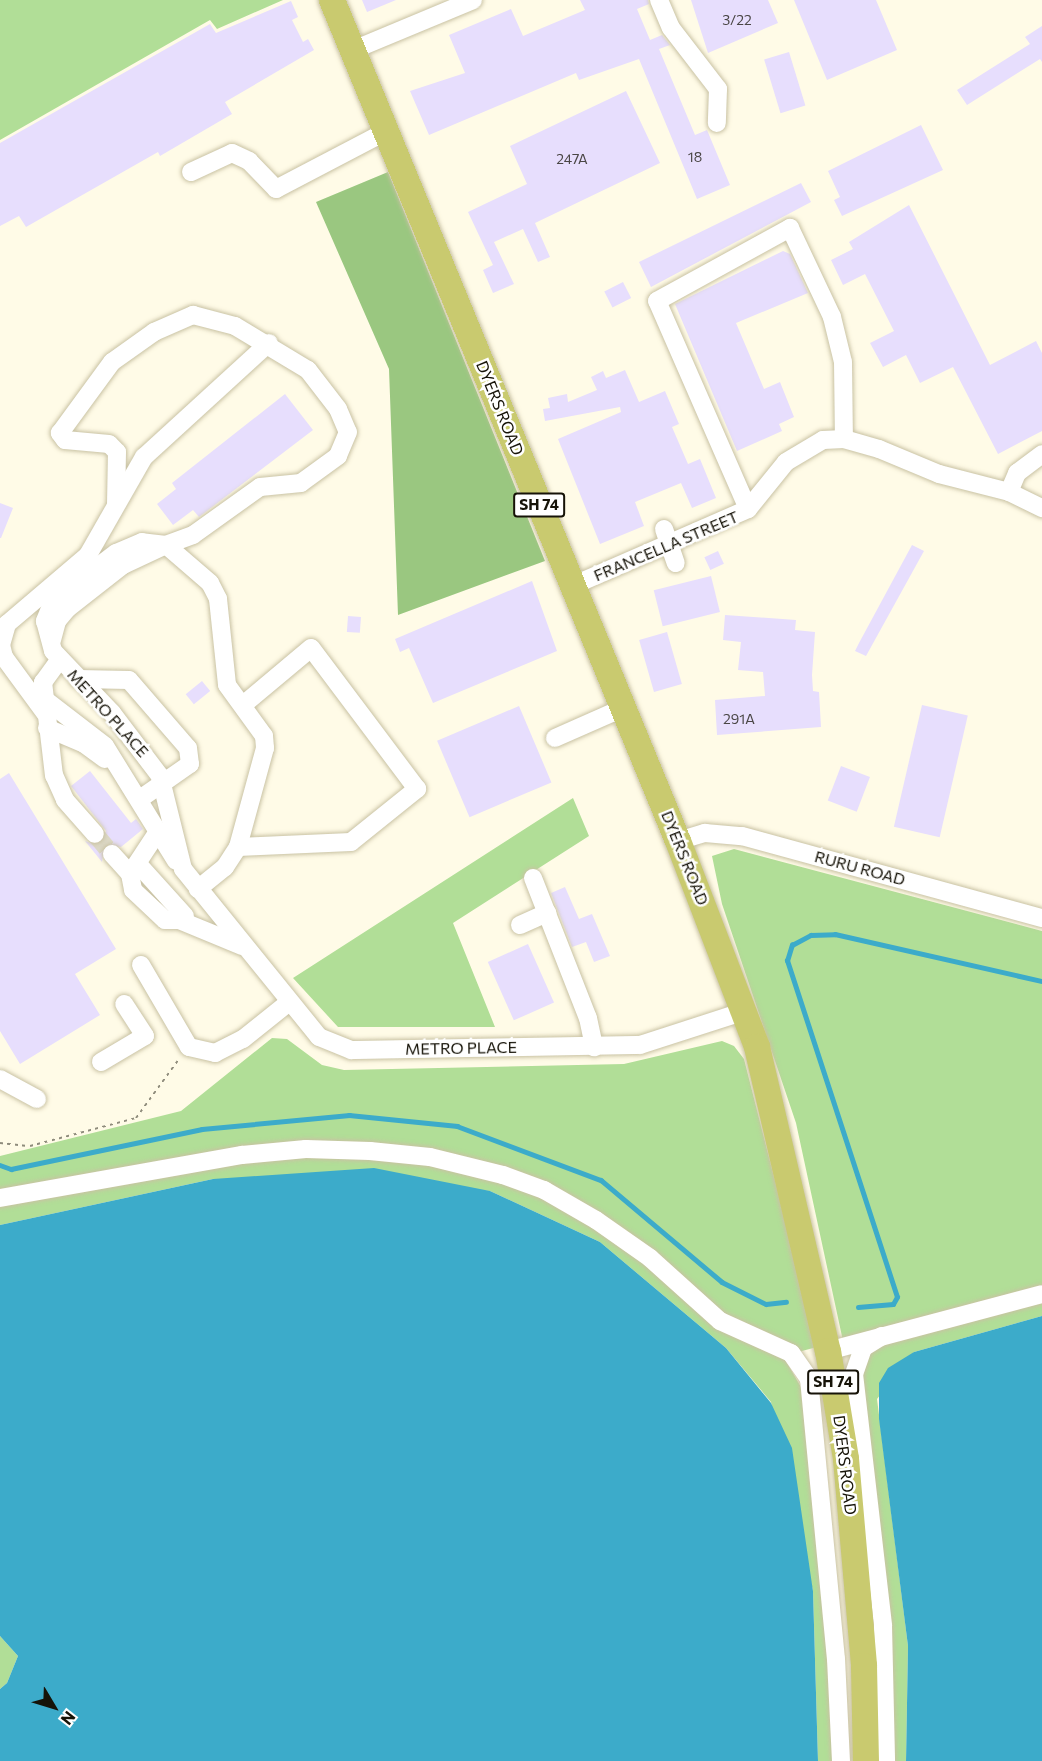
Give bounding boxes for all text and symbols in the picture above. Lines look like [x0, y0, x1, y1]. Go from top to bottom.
house number: 3/22 [722, 12, 752, 28]
house number: 18 [688, 149, 702, 165]
house number: 247A [556, 151, 588, 167]
street label: DYERS ROAD [472, 358, 528, 458]
road number: SH 74 [512, 493, 566, 517]
street label: FRANCELLA STREET [591, 507, 741, 585]
street label: METRO PLACE [63, 665, 153, 761]
house number: 291A [723, 711, 755, 727]
street label: DYERS ROAD [657, 808, 713, 908]
street label: RURU ROAD [813, 847, 907, 889]
street label: METRO PLACE [405, 1037, 517, 1059]
road number: SH 74 [806, 1370, 860, 1394]
street label: DYERS ROAD [829, 1414, 861, 1516]
north arrow [24, 1677, 84, 1737]
text: N [57, 1708, 80, 1729]

